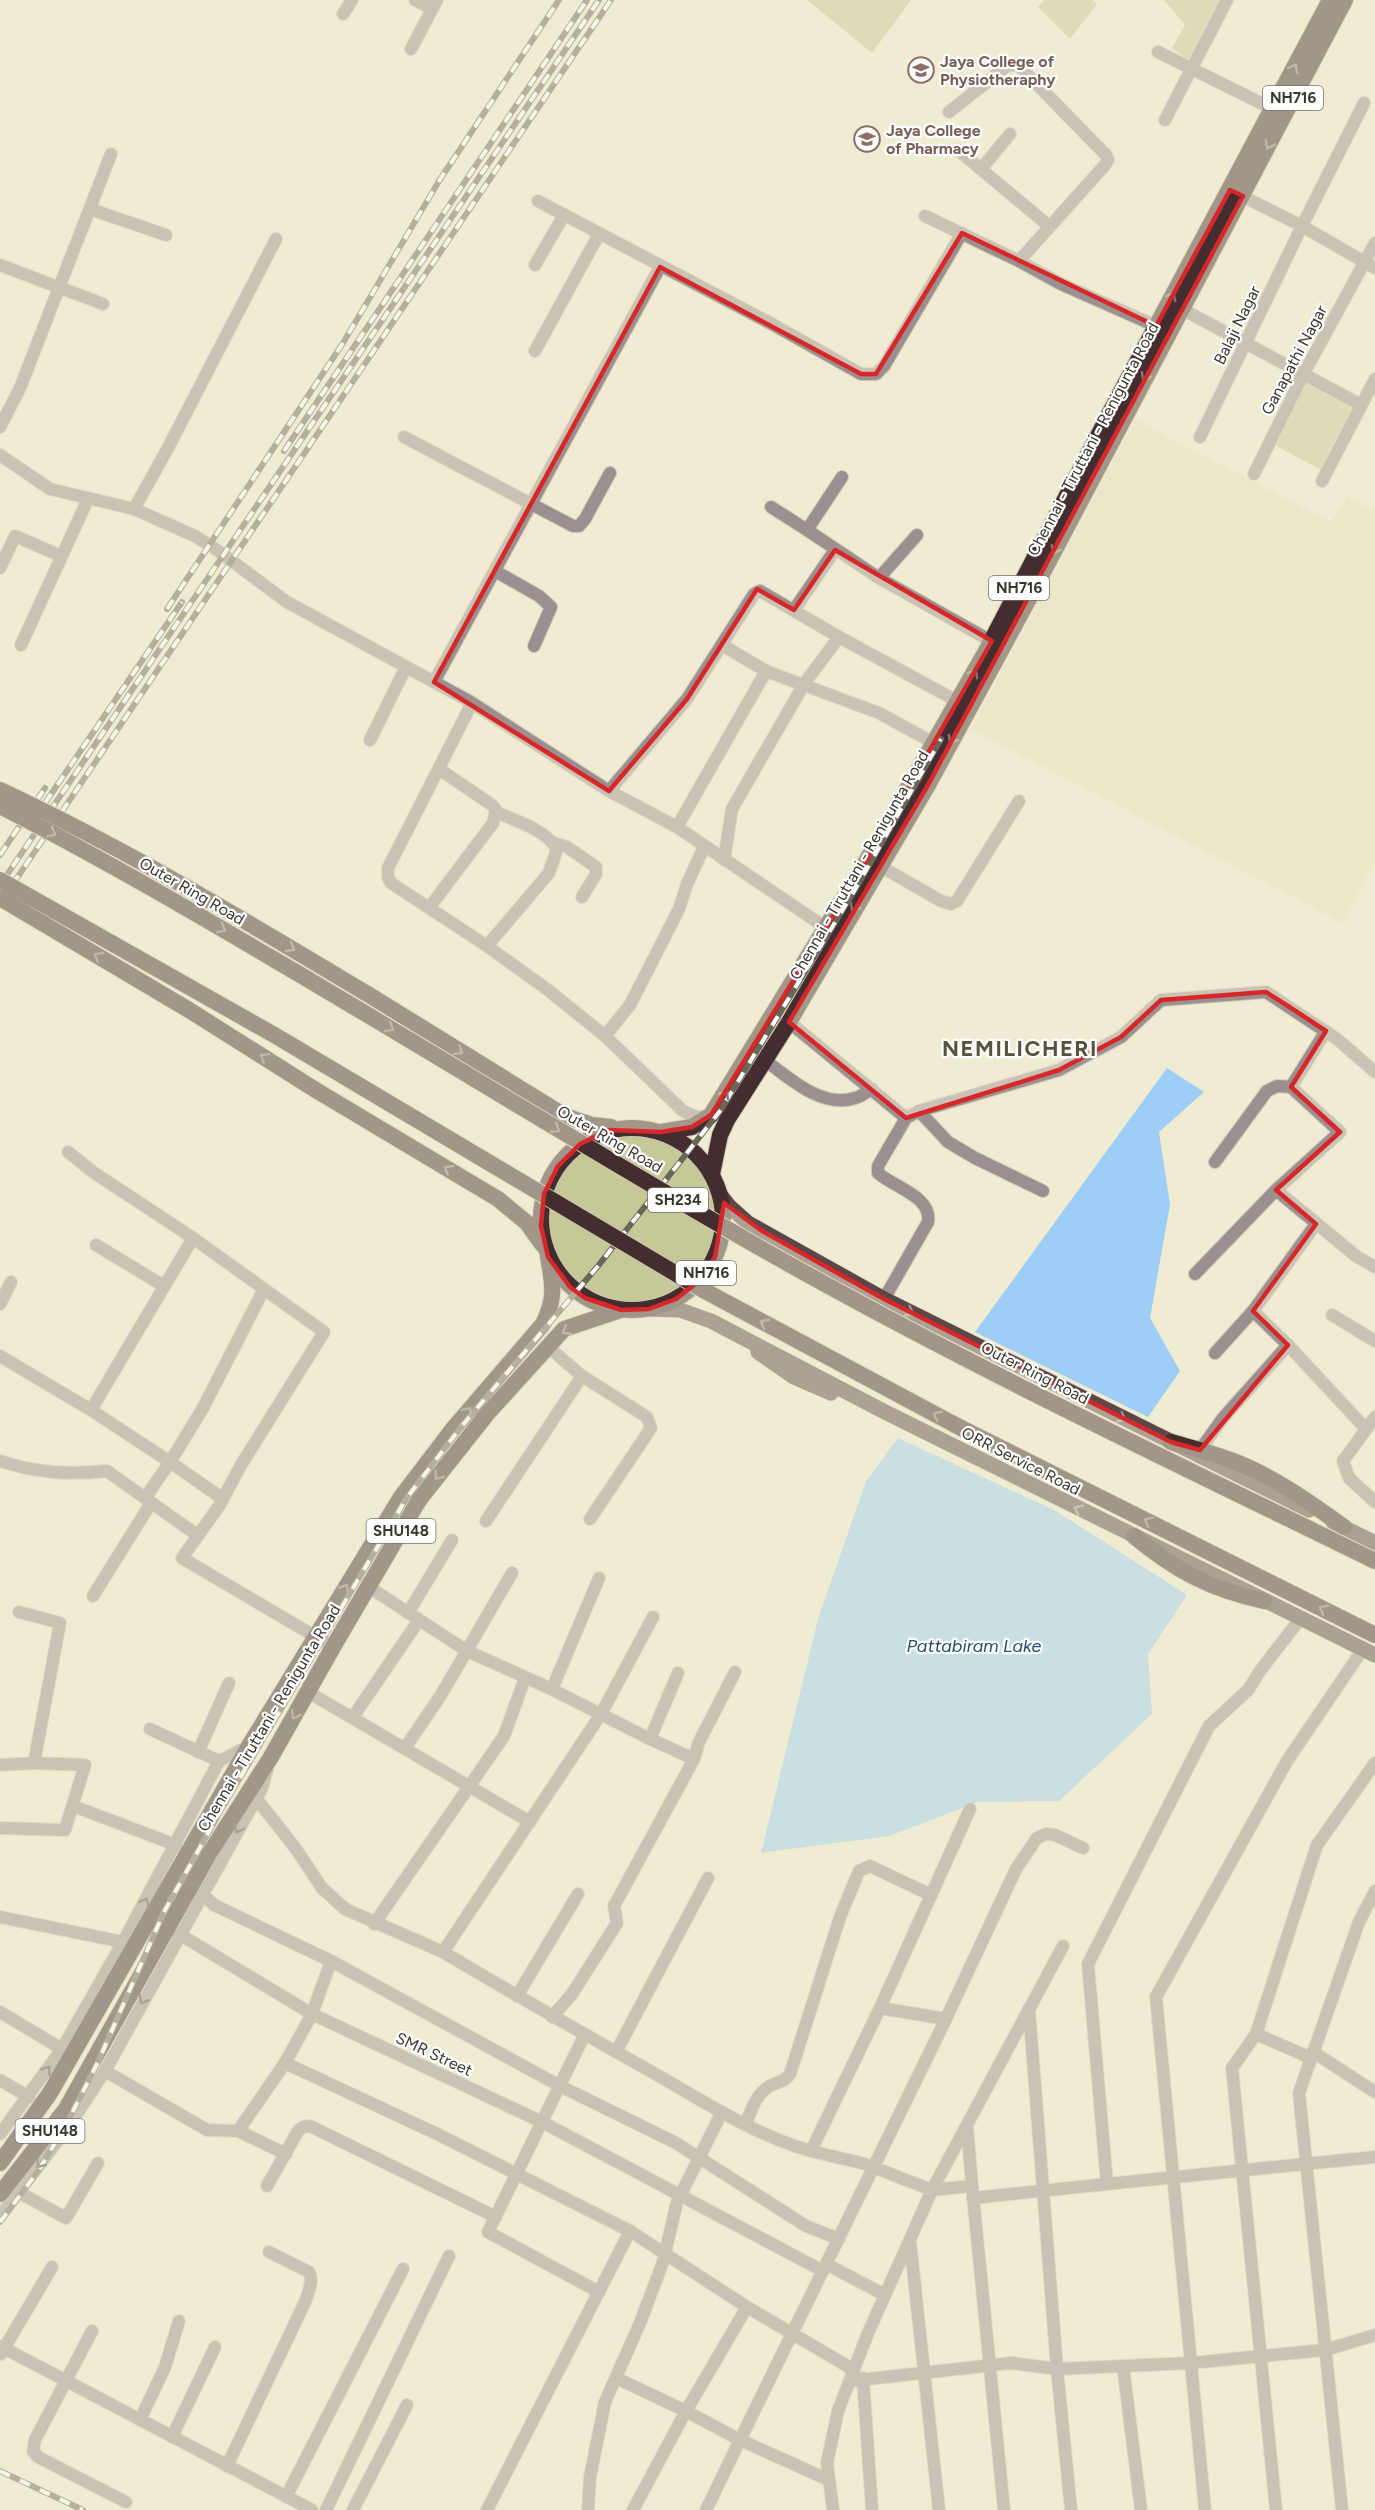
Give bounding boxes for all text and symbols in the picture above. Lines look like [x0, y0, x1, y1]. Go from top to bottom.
place label: Jaya College of Physiotheraphy [940, 52, 1056, 89]
school or university icon: Jaya College of Physiotheraphy [906, 55, 936, 85]
one-way arrow [1287, 64, 1298, 75]
road number: NH716 [1263, 86, 1323, 110]
place label: Jaya College of Pharmacy [886, 121, 981, 158]
school or university icon: Jaya College of Pharmacy [852, 124, 882, 154]
one-way arrow [1265, 139, 1276, 149]
street label: Balaji Nagar [1210, 282, 1264, 367]
one-way arrow [1165, 291, 1176, 302]
street label: Ganapathi Nagar [1257, 302, 1331, 418]
street label: Chennai - Tiruttani - Renigunta Road [1023, 319, 1163, 559]
one-way arrow [1141, 371, 1152, 381]
one-way arrow [1051, 543, 1062, 554]
road number: NH716 [989, 576, 1049, 600]
one-way arrow [966, 668, 978, 679]
one-way arrow [948, 734, 959, 744]
street label: Chennai - Tiruttani - Renigunta Road [785, 747, 933, 983]
one-way arrow [46, 826, 56, 837]
street label: Outer Ring Road [136, 853, 248, 929]
one-way arrow [850, 902, 862, 913]
one-way arrow [216, 921, 226, 933]
one-way arrow [285, 941, 295, 953]
one-way arrow [94, 951, 104, 963]
one-way arrow [384, 1021, 394, 1033]
district label: NEMILICHERI [942, 1035, 1098, 1062]
one-way arrow [453, 1043, 463, 1055]
one-way arrow [260, 1053, 270, 1065]
one-way arrow [718, 1090, 730, 1100]
street label: Outer Ring Road [554, 1101, 666, 1177]
one-way arrow [550, 1122, 560, 1134]
one-way arrow [444, 1165, 454, 1177]
road number: SH234 [648, 1188, 708, 1212]
road number: NH716 [676, 1261, 736, 1285]
one-way arrow [904, 1305, 914, 1316]
one-way arrow [760, 1319, 771, 1330]
one-way arrow [562, 1324, 572, 1335]
street label: Outer Ring Road [978, 1338, 1092, 1408]
one-way arrow [461, 1407, 472, 1418]
one-way arrow [932, 1411, 943, 1422]
one-way arrow [1116, 1411, 1126, 1422]
street label: ORR Service Road [959, 1423, 1083, 1499]
one-way arrow [434, 1469, 445, 1480]
one-way arrow [1073, 1505, 1084, 1516]
one-way arrow [1144, 1517, 1155, 1529]
road number: SHU148 [366, 1519, 436, 1543]
one-way arrow [337, 1584, 349, 1594]
street label: Chennai - Tiruttani - Renigunta Road [194, 1601, 344, 1835]
one-way arrow [1318, 1604, 1329, 1616]
water label: Pattabiram Lake [907, 1635, 1042, 1657]
one-way arrow [290, 1709, 302, 1720]
one-way arrow [234, 1823, 245, 1834]
one-way arrow [138, 1897, 149, 1908]
one-way arrow [139, 1994, 150, 2004]
street label: SMR Street [393, 2028, 475, 2080]
one-way arrow [40, 2066, 51, 2077]
road number: SHU148 [16, 2119, 84, 2143]
one-way arrow [36, 2158, 47, 2169]

